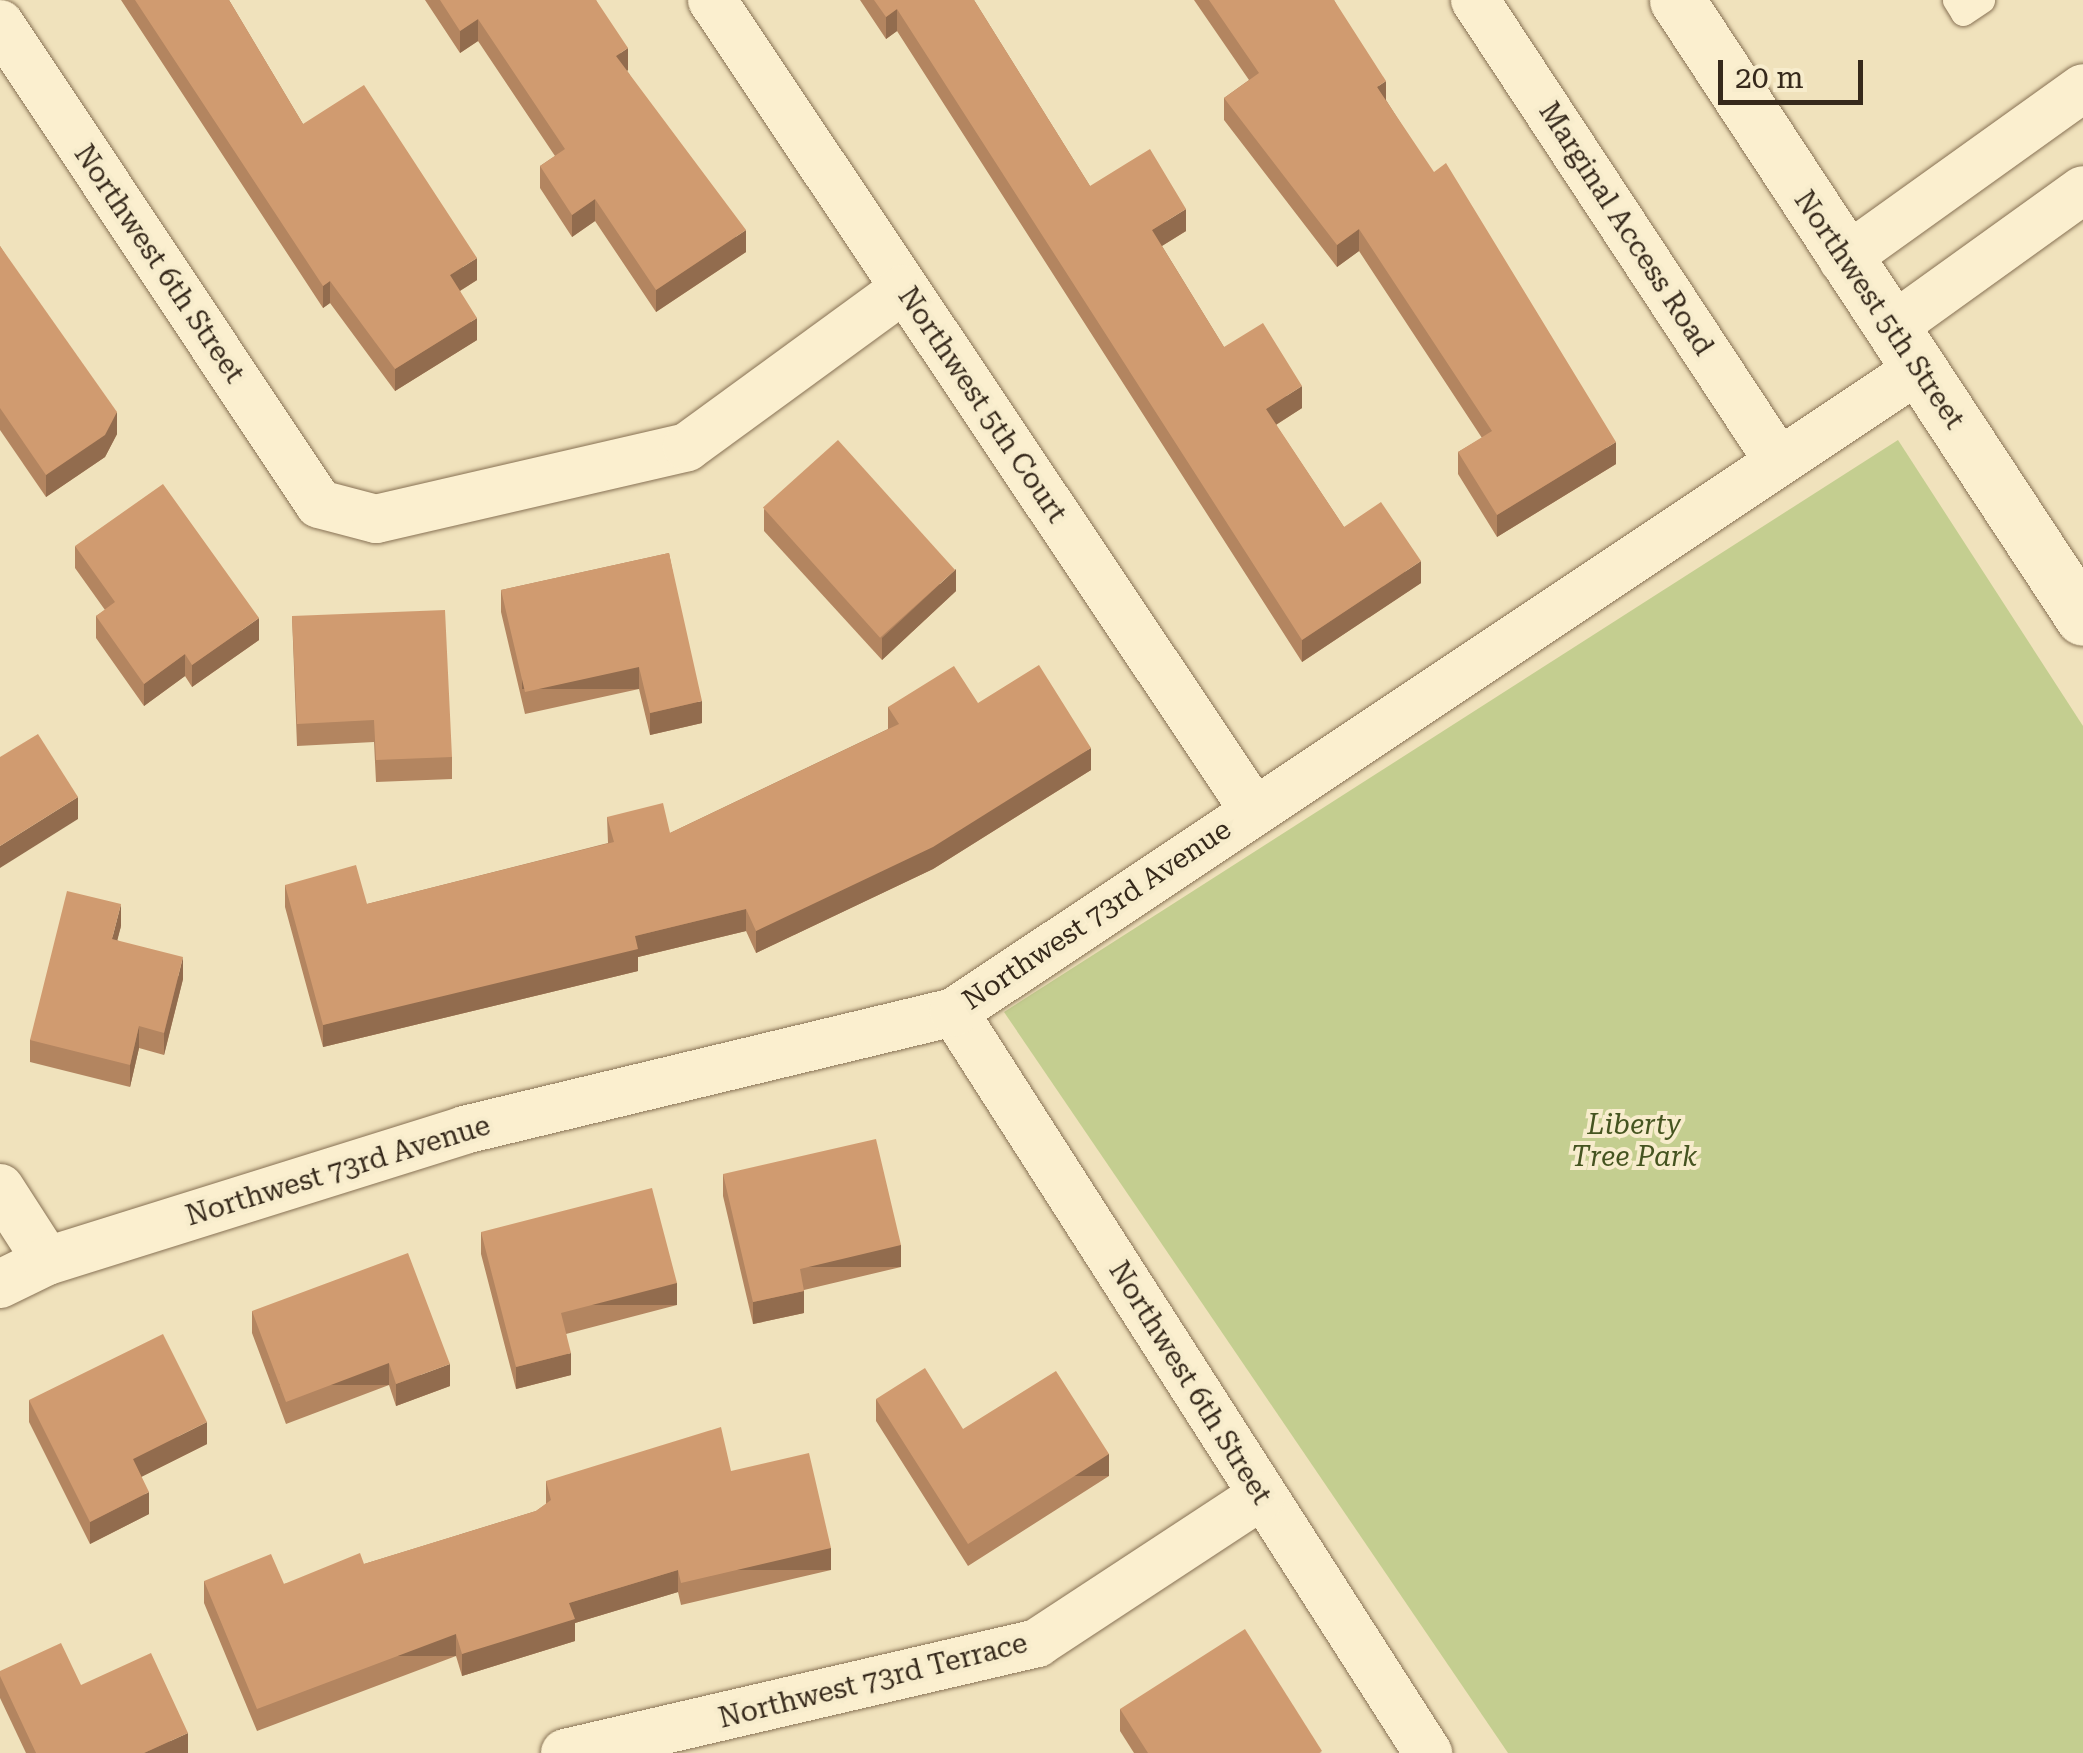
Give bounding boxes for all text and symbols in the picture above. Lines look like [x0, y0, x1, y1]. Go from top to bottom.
scale bar [1723, 40, 1868, 102]
text: 20 m [1735, 60, 1804, 95]
street label: Marginal Access Road [1532, 96, 1720, 362]
street label: Northwest 6th Street [67, 139, 251, 389]
street label: Northwest 5th Street [1787, 185, 1971, 435]
street label: Northwest 5th Court [891, 281, 1073, 529]
street label: Northwest 73rd Avenue [956, 813, 1238, 1017]
park label: Liberty Tree Park [1571, 1108, 1697, 1174]
street label: Northwest 73rd Avenue [182, 1109, 494, 1233]
street label: Northwest 6th Street [1102, 1255, 1278, 1511]
street label: Northwest 73rd Terrace [715, 1626, 1031, 1736]

